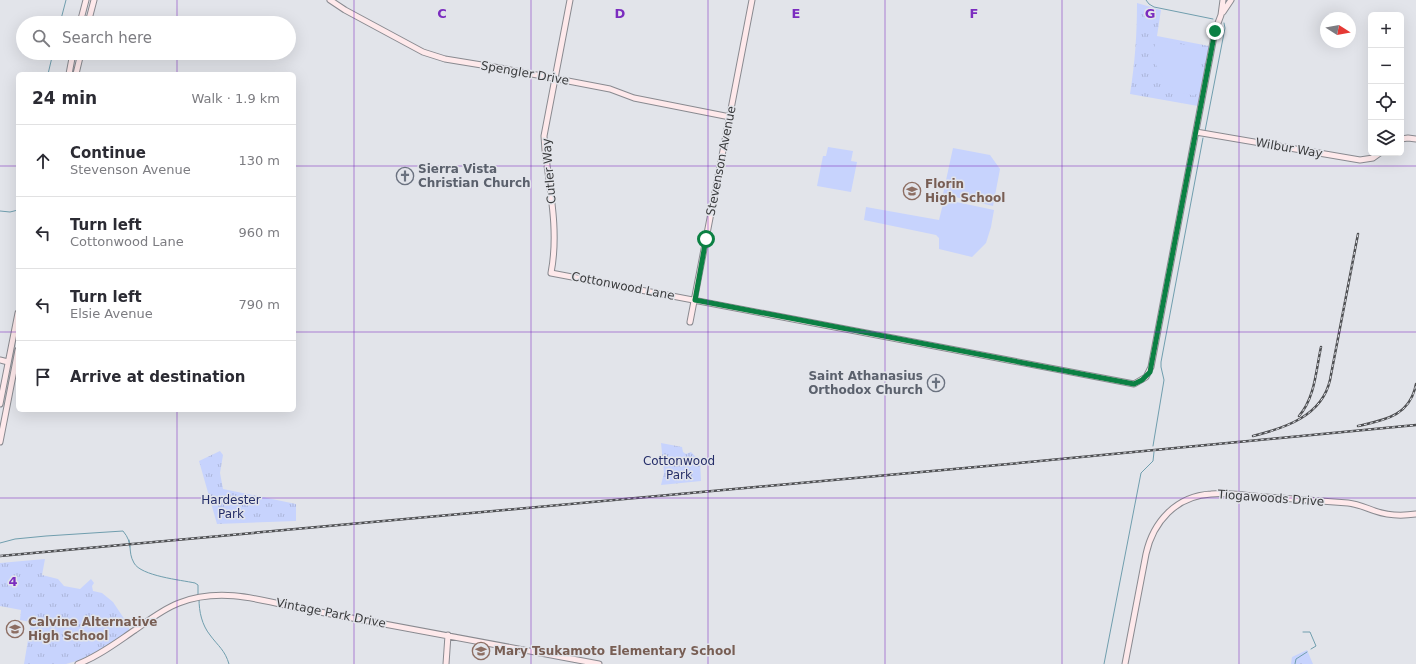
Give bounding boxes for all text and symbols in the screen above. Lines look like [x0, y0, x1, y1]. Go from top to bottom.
text: C [437, 6, 447, 21]
text: D [615, 6, 626, 21]
text: E [792, 6, 800, 21]
text: F [970, 6, 978, 21]
text: G [1145, 6, 1155, 21]
north arrow [1320, 12, 1356, 48]
map controls [1368, 12, 1404, 156]
button: + [1368, 12, 1404, 48]
search box [16, 16, 296, 60]
route end [1206, 22, 1224, 40]
icon: search [30, 27, 52, 49]
text: Search here [62, 29, 152, 47]
button: − [1368, 48, 1404, 84]
street label: Spengler Drive [480, 58, 570, 88]
button: locate [1368, 84, 1404, 120]
text: 24 min [32, 88, 97, 108]
text: Walk · 1.9 km [191, 91, 280, 106]
street label: Stevenson Avenue [703, 105, 739, 217]
button: layers [1368, 120, 1404, 156]
street label: Wilbur Way [1254, 135, 1324, 161]
street label: Cutler Way [539, 138, 559, 204]
text: Continue [70, 144, 146, 162]
icon: ahead [32, 150, 54, 172]
text: 130 m [238, 153, 280, 168]
text: Stevenson Avenue [70, 162, 191, 177]
place label: Sierra Vista Christian Church [418, 162, 531, 190]
church icon: Sierra Vista Christian Church [395, 166, 415, 186]
place label: Florin High School [925, 177, 1005, 205]
school or university icon: Florin High School [902, 181, 922, 201]
text: Turn left [70, 216, 142, 234]
icon: left [32, 222, 54, 244]
text: 960 m [238, 225, 280, 240]
route start [697, 230, 715, 248]
text: Cottonwood Lane [70, 234, 184, 249]
street label: Cottonwood Lane [570, 269, 676, 303]
text: Turn left [70, 288, 142, 306]
icon: left [32, 294, 54, 316]
text: 790 m [238, 297, 280, 312]
text: Elsie Avenue [70, 306, 153, 321]
icon: arrive [32, 366, 54, 388]
text: Arrive at destination [70, 368, 245, 386]
place label: Saint Athanasius Orthodox Church [808, 369, 923, 397]
church icon: Saint Athanasius Orthodox Church [926, 373, 946, 393]
park label: Cottonwood Park [643, 454, 715, 482]
street label: Tiogawoods Drive [1216, 487, 1325, 509]
park label: Hardester Park [201, 493, 261, 521]
text: 4 [8, 574, 18, 589]
street label: Vintage Park Drive [275, 595, 387, 631]
place label: Calvine Alternative High School [28, 615, 157, 643]
school or university icon: Calvine Alternative High School [5, 619, 25, 639]
school or university icon: Mary Tsukamoto Elementary School [471, 641, 491, 661]
place label: Mary Tsukamoto Elementary School [494, 644, 736, 658]

